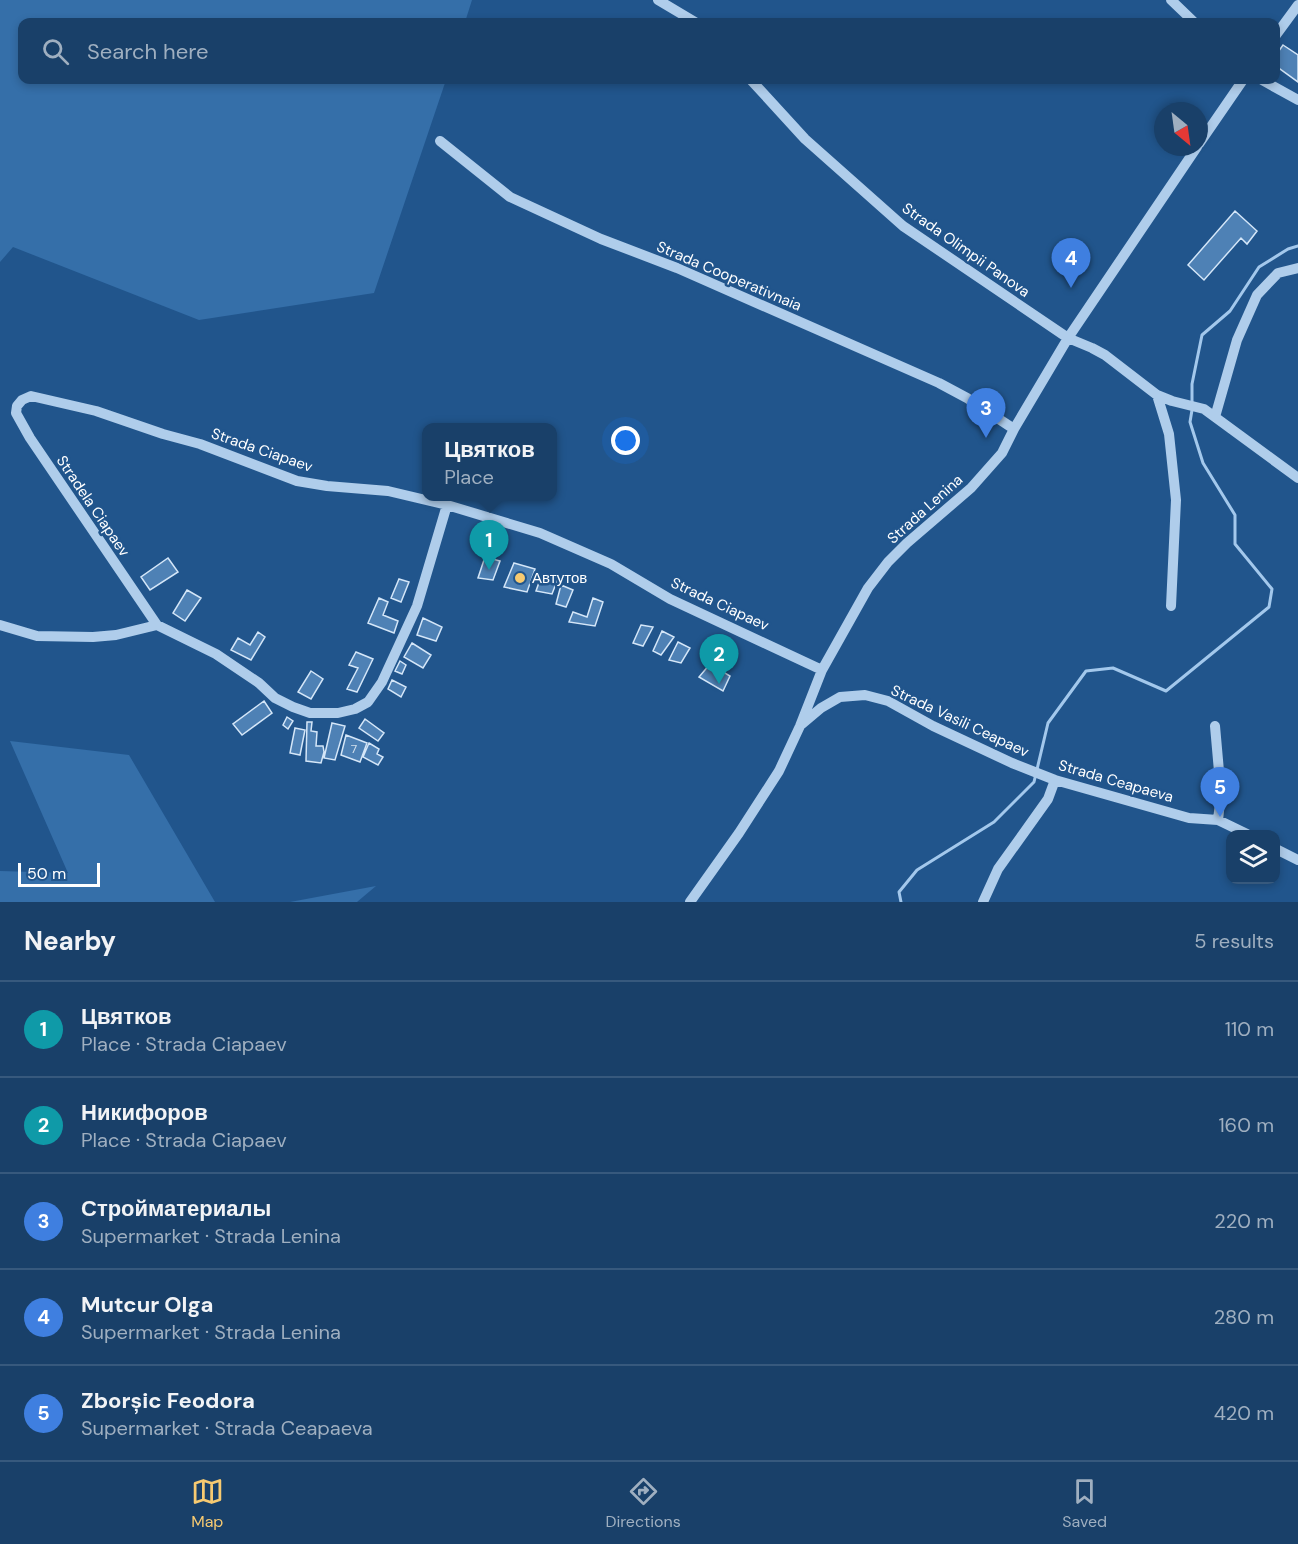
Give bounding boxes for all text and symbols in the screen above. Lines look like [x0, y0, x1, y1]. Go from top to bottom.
search box [18, 18, 1280, 84]
icon: search [39, 35, 72, 68]
text: Search here [87, 37, 208, 66]
north arrow [1154, 102, 1208, 156]
street label: Strada Olimpii Panova [898, 198, 1034, 302]
street label: Strada Cooperativnaia [653, 236, 805, 316]
pin: 4 [1052, 238, 1090, 288]
pin: 3 [966, 388, 1006, 438]
street label: Strada Ciapaev [209, 423, 315, 477]
popup [422, 423, 557, 501]
your location [611, 426, 640, 455]
text: Цвятков [444, 435, 535, 464]
street label: Stradela Ciapaev [52, 452, 134, 561]
text: Place [444, 464, 494, 490]
street label: Strada Lenina [883, 470, 967, 548]
pin: 1 [470, 520, 508, 570]
place label: Автутов [532, 568, 587, 588]
marker: Автутов [513, 571, 527, 585]
street label: Strada Ciapaev [668, 573, 772, 636]
pin: 2 [700, 634, 738, 684]
street label: Strada Vasili Ceapaev [888, 680, 1032, 762]
house number: 7 [351, 741, 357, 757]
street label: Strada Ceapaeva [1056, 755, 1176, 807]
pin: 5 [1200, 768, 1240, 817]
map controls [1226, 830, 1280, 884]
button: layers [1226, 830, 1280, 884]
scale bar [18, 860, 100, 887]
text: 50 m [27, 863, 66, 884]
text: Nearby [24, 924, 116, 958]
text: 5 results [1194, 928, 1274, 954]
text: Цвятков [81, 1002, 172, 1031]
text: 1 [40, 1016, 47, 1042]
text: 110 m [1225, 1016, 1274, 1042]
text: Place · Strada Ciapaev [81, 1031, 287, 1057]
text: Никифоров [81, 1098, 208, 1127]
text: 2 [38, 1112, 49, 1138]
text: 160 m [1218, 1112, 1274, 1138]
text: Place · Strada Ciapaev [81, 1127, 287, 1153]
text: Стройматериалы [81, 1194, 271, 1223]
text: 3 [37, 1208, 50, 1234]
text: 220 m [1214, 1208, 1274, 1234]
text: Supermarket · Strada Lenina [81, 1223, 341, 1249]
text: Mutcur Olga [81, 1290, 214, 1319]
text: 4 [37, 1304, 50, 1330]
text: 280 m [1214, 1304, 1274, 1330]
text: Supermarket · Strada Lenina [81, 1319, 341, 1345]
text: Zborșic Feodora [81, 1386, 255, 1415]
text: 5 [37, 1400, 50, 1426]
text: 420 m [1214, 1400, 1274, 1426]
text: Supermarket · Strada Ceapaeva [81, 1415, 373, 1441]
tab: Map [191, 1475, 224, 1532]
tab: Directions [605, 1475, 681, 1532]
tab: Saved [1062, 1475, 1107, 1532]

